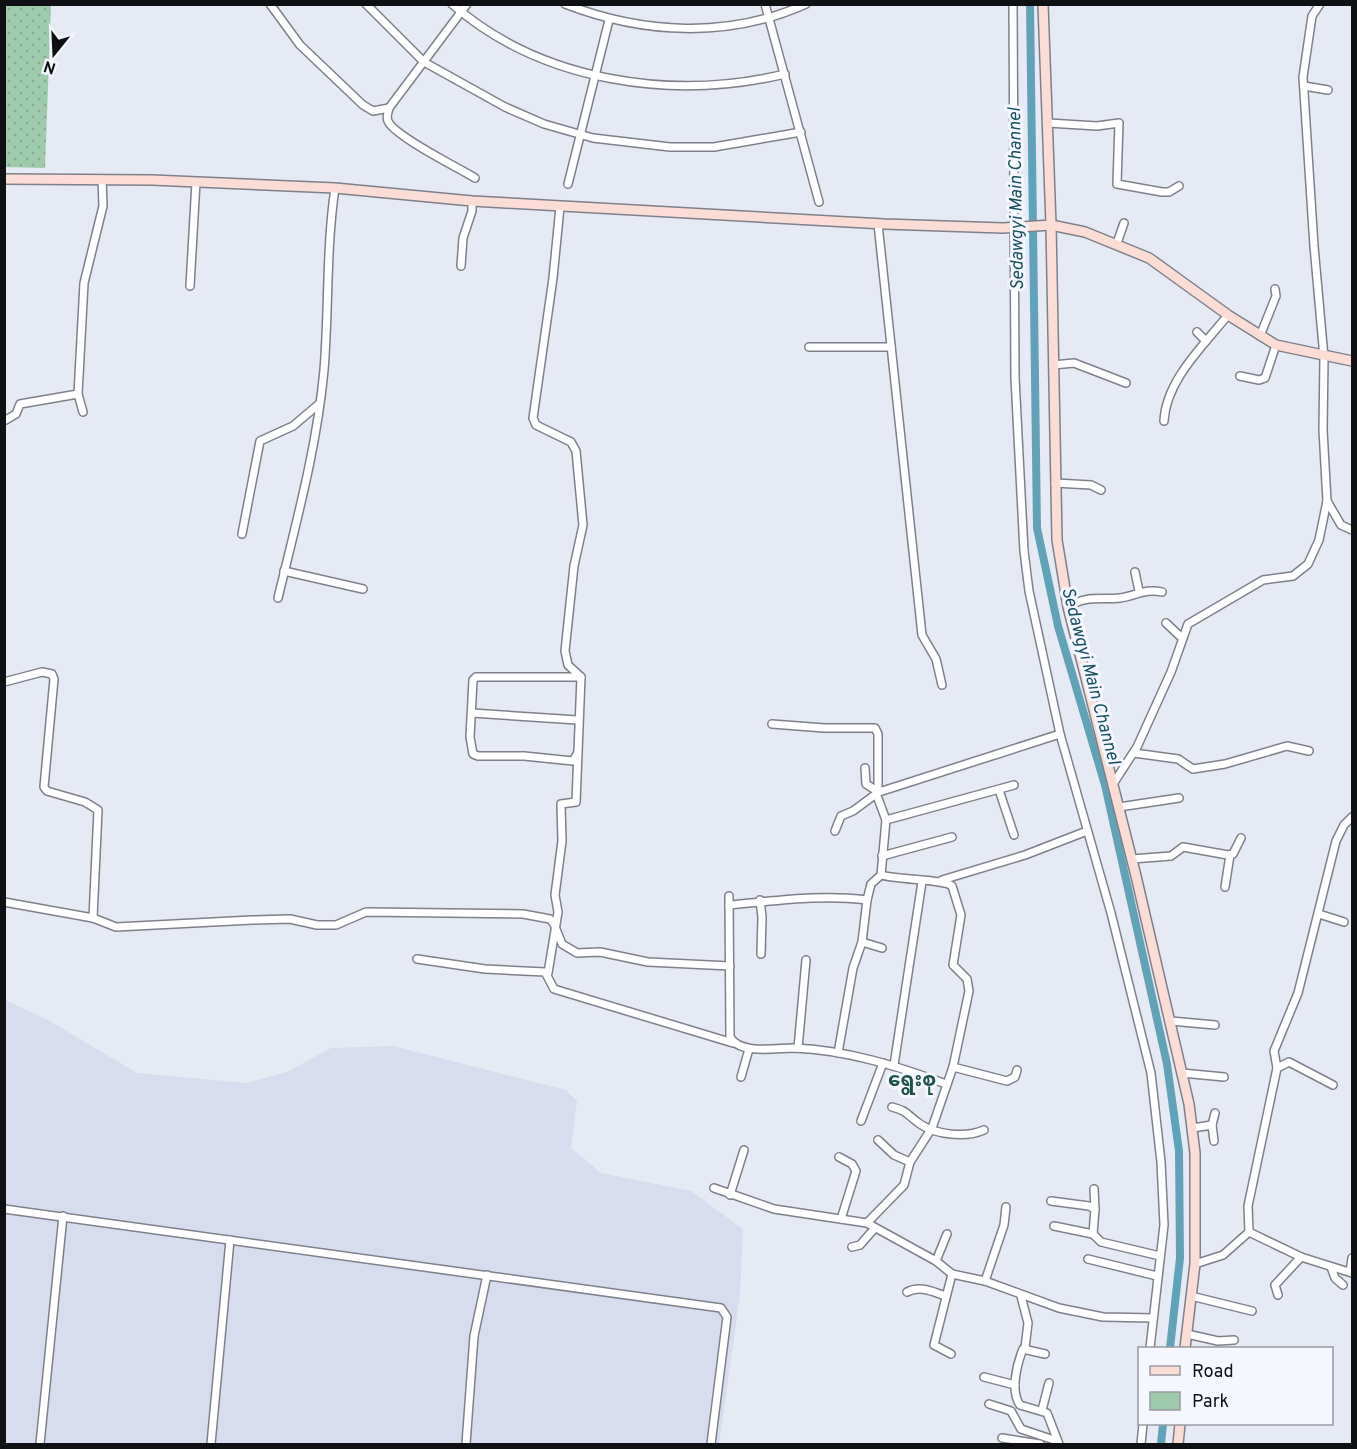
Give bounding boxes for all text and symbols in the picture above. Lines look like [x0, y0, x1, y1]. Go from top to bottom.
north arrow [24, 24, 84, 84]
text: N [41, 55, 59, 78]
water label: Sedawgyi Main Channel [1004, 106, 1030, 291]
water label: Sedawgyi Main Channel [1055, 585, 1125, 769]
district label: ရွေးစု [888, 1068, 936, 1095]
legend [1138, 1347, 1333, 1425]
text: Road [1192, 1361, 1234, 1384]
text: Park [1192, 1391, 1229, 1414]

